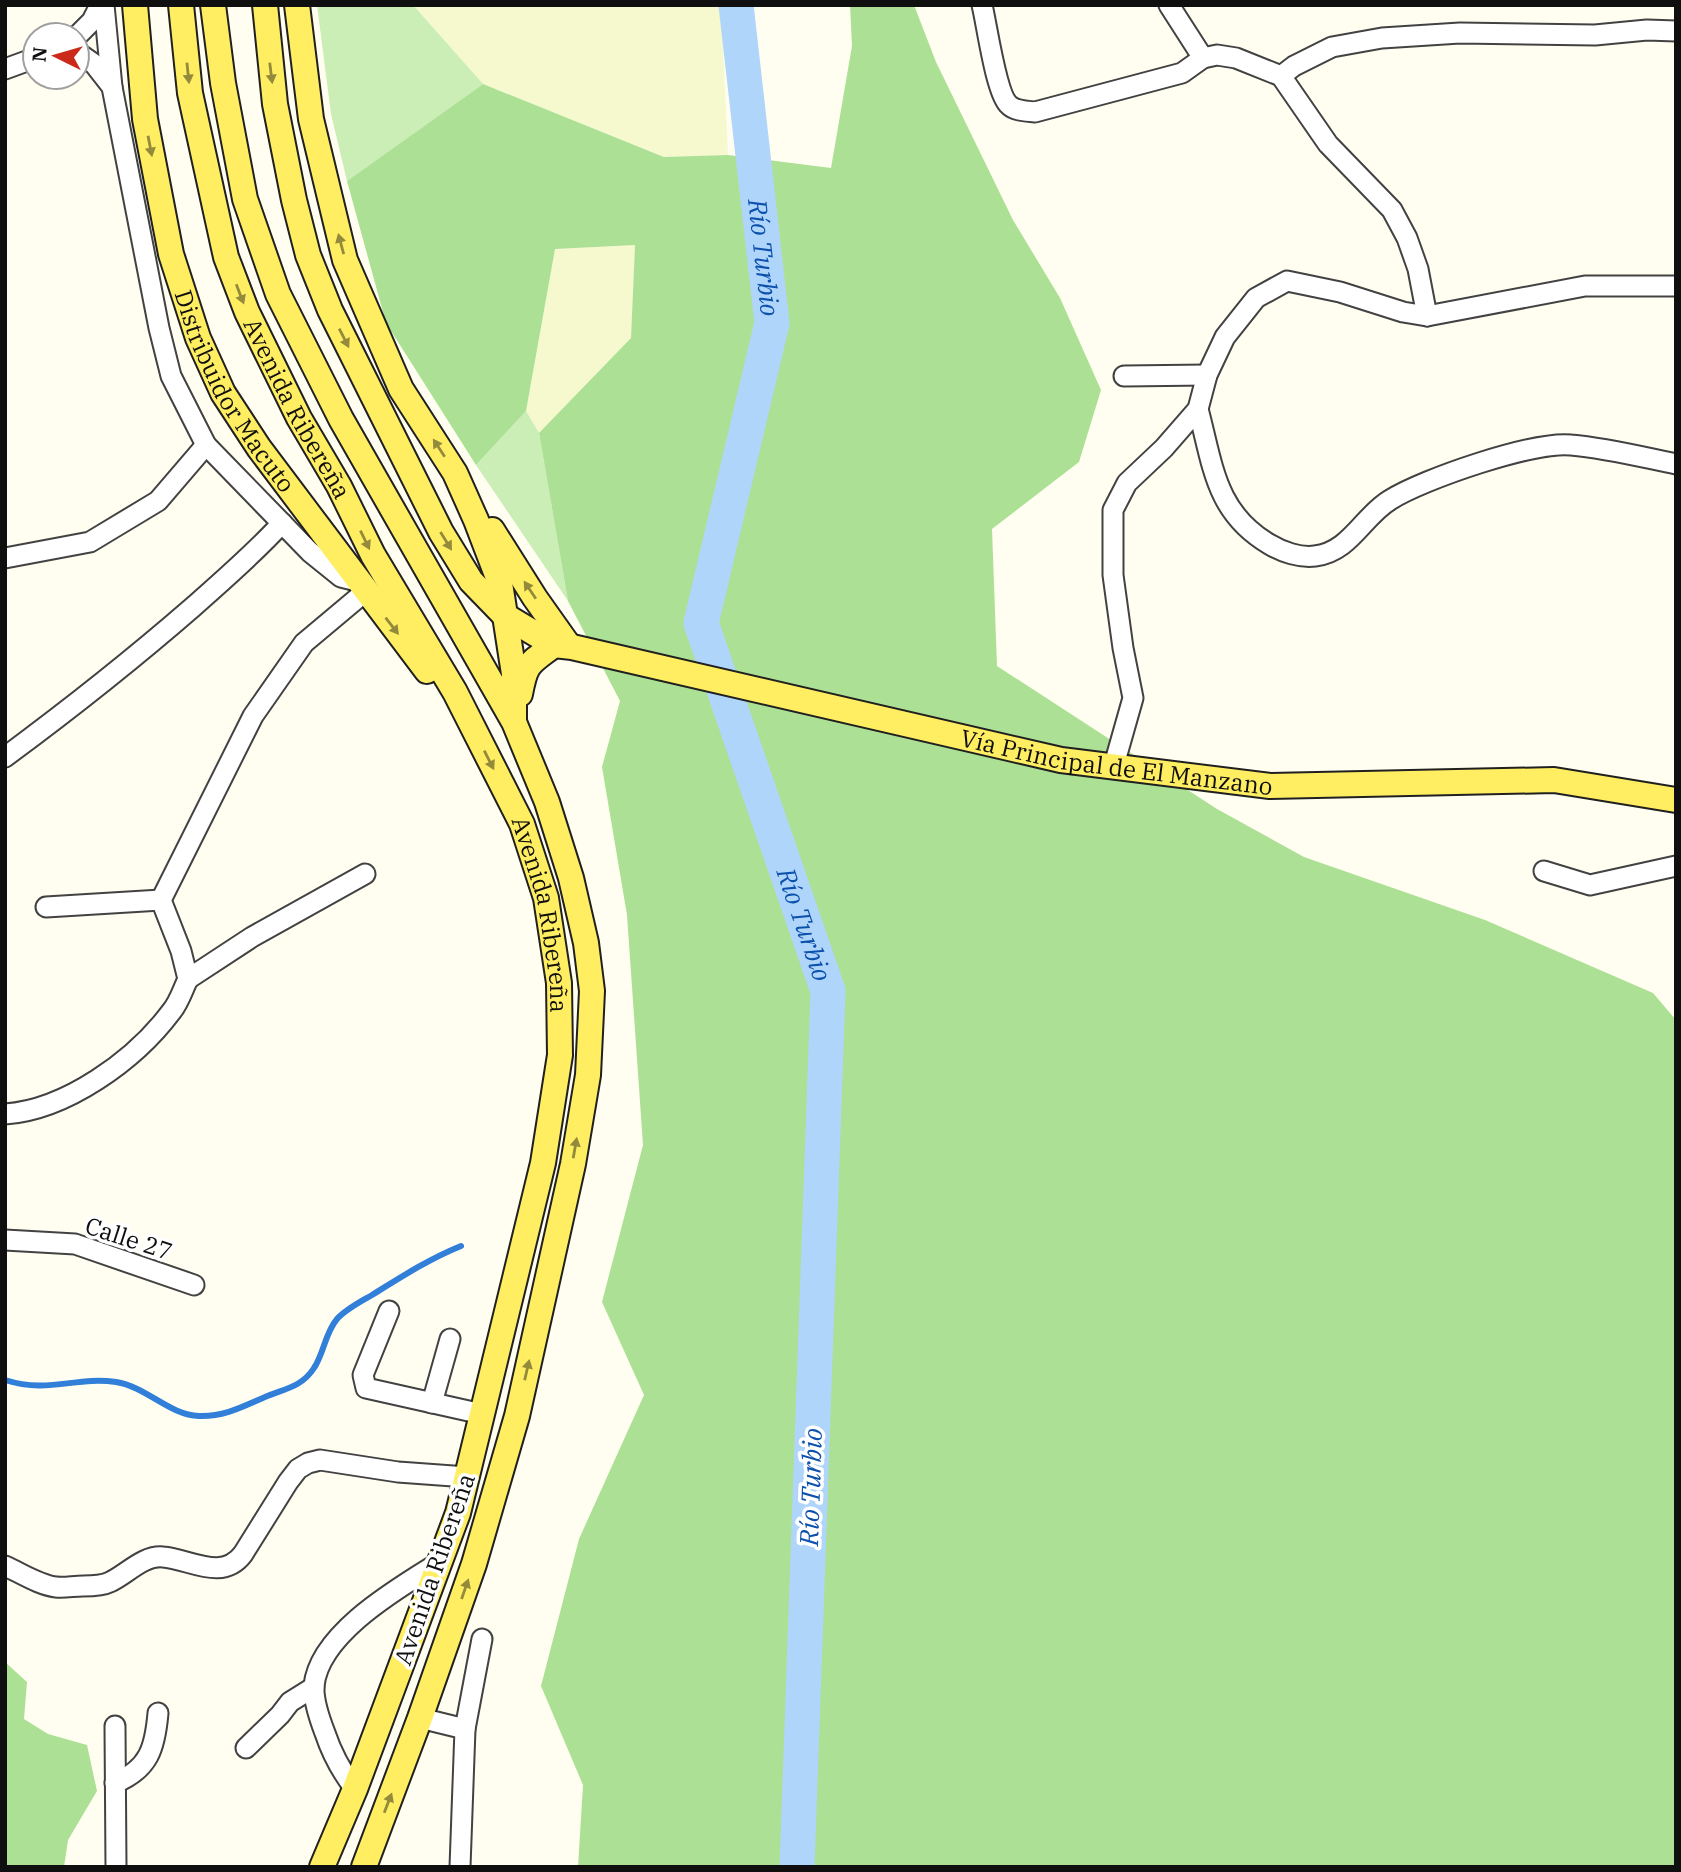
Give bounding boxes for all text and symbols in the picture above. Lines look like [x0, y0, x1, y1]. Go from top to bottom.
north arrow [21, 21, 91, 91]
text: N [26, 46, 52, 63]
one-way arrow [183, 62, 194, 84]
one-way arrow [266, 62, 277, 84]
one-way arrow [145, 135, 156, 157]
water label: Río Turbio [741, 196, 788, 318]
one-way arrow [335, 233, 346, 255]
one-way arrow [234, 284, 245, 305]
street label: Distribuidor Macuto [168, 286, 303, 499]
street label: Avenida Ribereña [236, 313, 359, 504]
one-way arrow [339, 328, 350, 348]
one-way arrow [432, 439, 445, 458]
one-way arrow [360, 530, 371, 550]
one-way arrow [440, 532, 453, 551]
one-way arrow [523, 581, 536, 600]
one-way arrow [384, 616, 399, 634]
street label: Vía Principal de El Manzano [958, 721, 1274, 802]
one-way arrow [482, 750, 494, 770]
street label: Avenida Ribereña [505, 812, 575, 1013]
water label: Río Turbio [769, 862, 840, 986]
one-way arrow [570, 1137, 581, 1159]
street label: Calle 27 [81, 1209, 177, 1267]
one-way arrow [522, 1359, 533, 1381]
water label: Río Turbio [791, 1427, 829, 1548]
street label: Avenida Ribereña [386, 1469, 482, 1669]
one-way arrow [460, 1578, 471, 1599]
one-way arrow [383, 1792, 394, 1813]

